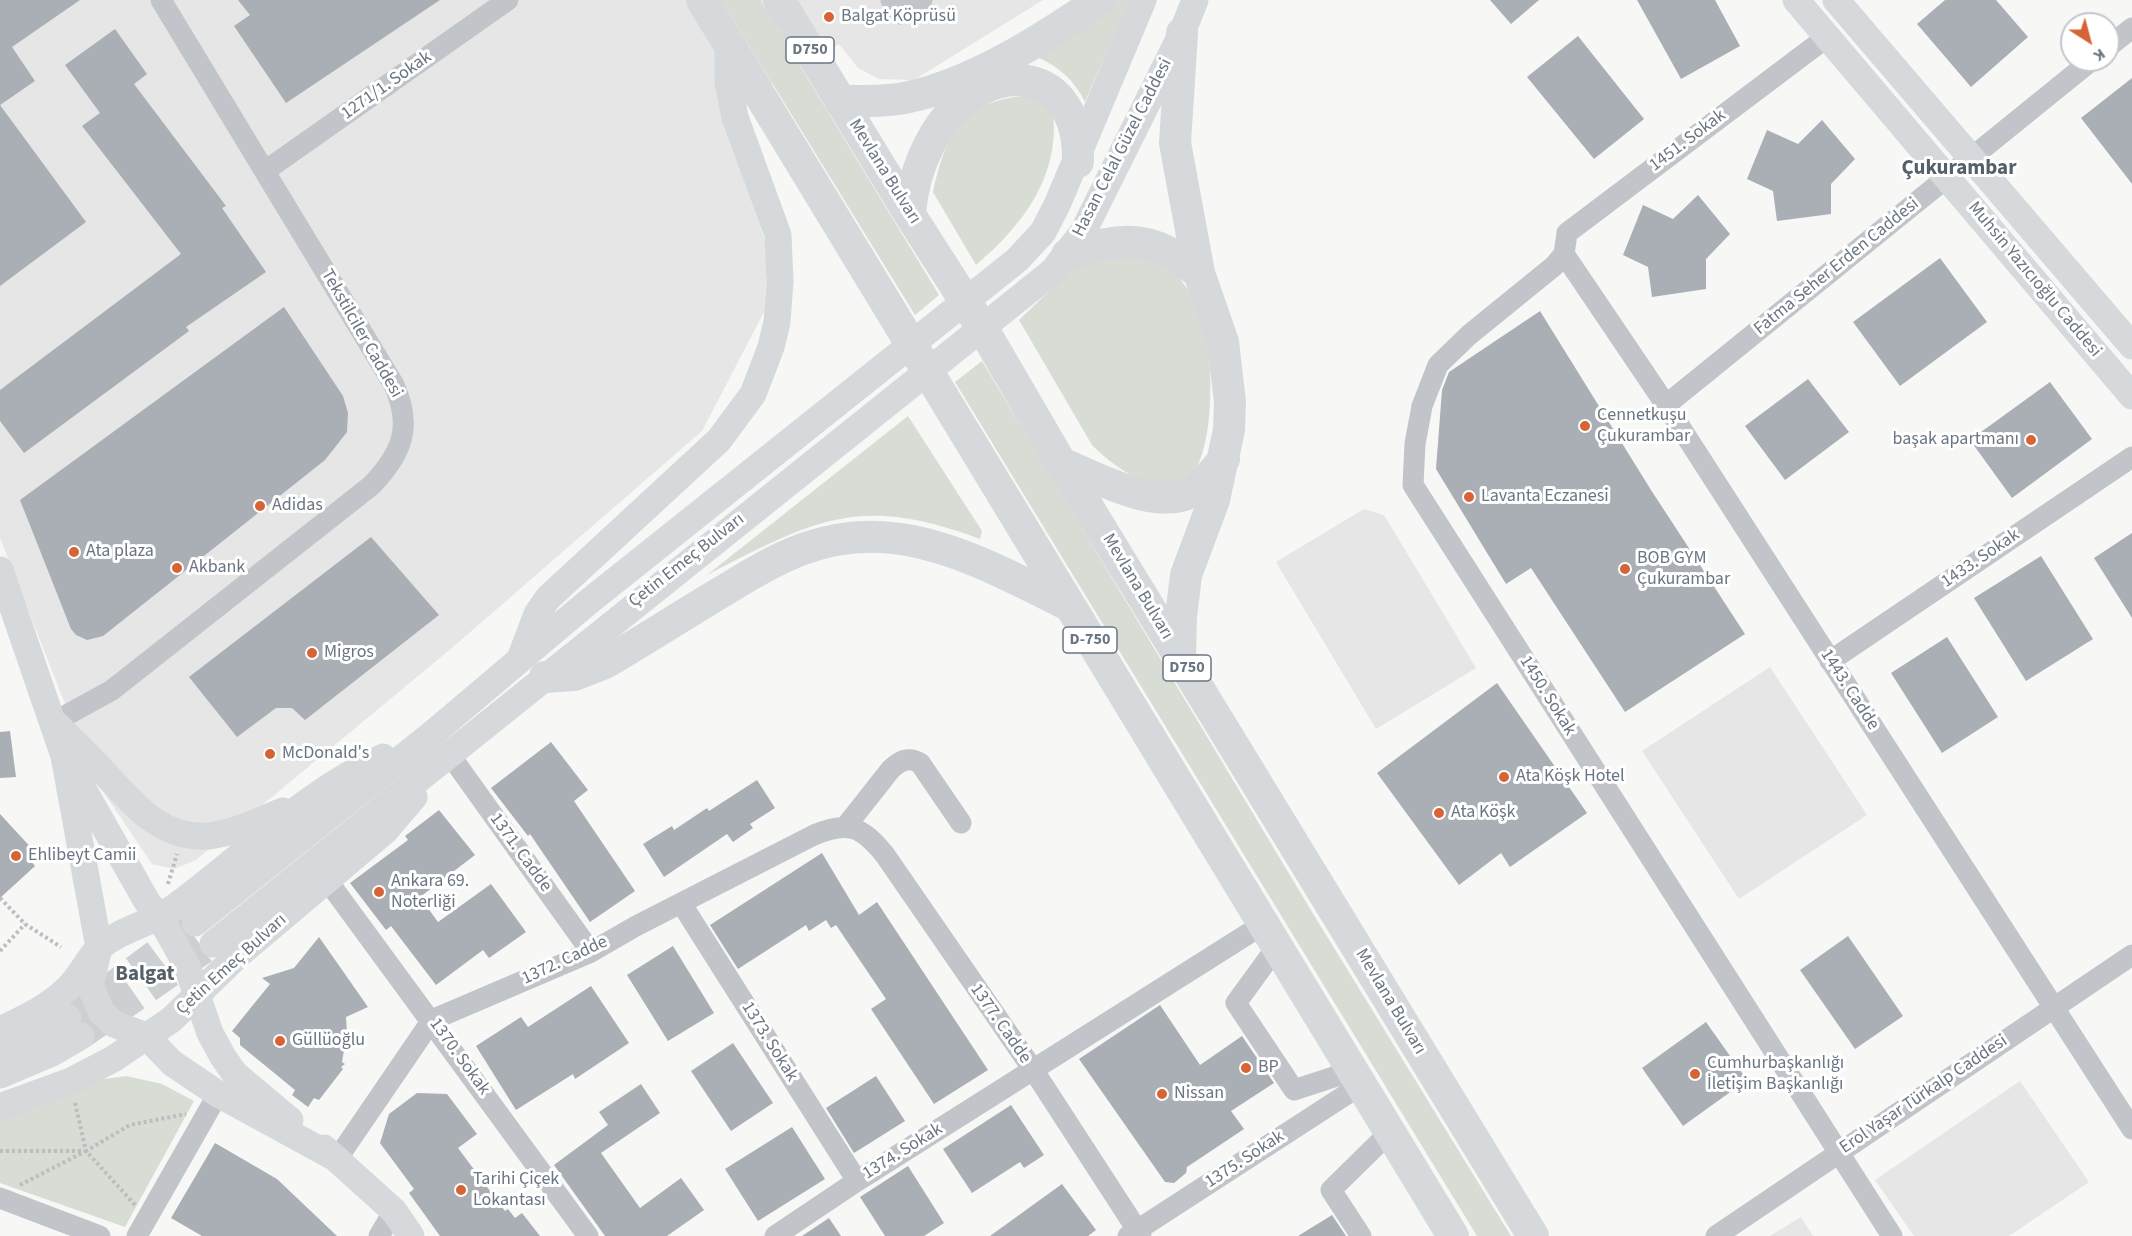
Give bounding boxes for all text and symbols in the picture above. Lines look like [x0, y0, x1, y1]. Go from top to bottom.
place label: Balgat Köprüsü [841, 6, 956, 28]
marker: Balgat Köprüsü [822, 10, 836, 24]
north arrow [2060, 12, 2120, 72]
road number: D750 [786, 37, 834, 63]
text: K [2089, 43, 2110, 67]
street label: 1271/1. Sokak [338, 47, 436, 125]
street label: Hasan Celal Güzel Caddesi [1069, 55, 1177, 241]
street label: 1451. Sokak [1646, 105, 1730, 177]
street label: Mevlana Bulvarı [843, 116, 925, 228]
district label: Çukurambar [1901, 156, 2017, 182]
street label: Fatma Seher Erden Caddesi [1750, 194, 1924, 340]
street label: Muhsin Yazıcıoğlu Caddesi [1963, 198, 2105, 362]
street label: Tekstilciler Caddesi [315, 266, 407, 402]
place label: Cennetkuşu Çukurambar [1597, 405, 1690, 448]
marker: Cennetkuşu Çukurambar [1578, 419, 1592, 433]
place label: başak apartmanı [1893, 429, 2019, 451]
marker: başak apartmanı [2024, 433, 2038, 447]
place label: Lavanta Eczanesi [1481, 486, 1609, 508]
marker: Lavanta Eczanesi [1462, 490, 1476, 504]
place label: Adidas [272, 495, 323, 517]
marker: Adidas [253, 499, 267, 513]
street label: Çetin Emeç Bulvarı [625, 509, 749, 613]
street label: 1433. Sokak [1938, 525, 2024, 593]
street label: Mevlana Bulvarı [1097, 530, 1177, 644]
place label: Ata plaza [86, 541, 154, 563]
marker: Ata plaza [67, 545, 81, 559]
place label: BOB GYM Çukurambar [1637, 548, 1730, 590]
place label: Akbank [189, 557, 245, 579]
marker: Akbank [170, 561, 184, 575]
marker: BOB GYM Çukurambar [1618, 562, 1632, 576]
road number: D-750 [1063, 627, 1117, 653]
place label: Migros [324, 642, 374, 664]
street label: 1443. Cadde [1815, 645, 1883, 735]
marker: Migros [305, 646, 319, 660]
street label: 1450. Sokak [1514, 652, 1580, 740]
road number: D750 [1163, 655, 1211, 681]
place label: McDonald's [282, 743, 369, 765]
marker: McDonald's [263, 747, 277, 761]
place label: Ata Köşk Hotel [1516, 766, 1624, 788]
marker: Ata Köşk Hotel [1497, 770, 1511, 784]
place label: Ata Köşk [1451, 802, 1515, 824]
marker: Ata Köşk [1432, 806, 1446, 820]
street label: 1371. Cadde [484, 809, 556, 897]
place label: Ehlibeyt Camii [28, 845, 136, 867]
marker: Ehlibeyt Camii [9, 849, 23, 863]
place label: Ankara 69. Noterliği [391, 871, 469, 914]
marker: Ankara 69. Noterliği [372, 885, 386, 899]
street label: Çetin Emeç Bulvarı [172, 910, 292, 1020]
street label: 1372. Cadde [519, 932, 611, 990]
street label: Mevlana Bulvarı [1350, 945, 1430, 1059]
district label: Balgat [115, 962, 175, 988]
street label: 1377. Cadde [965, 980, 1035, 1068]
street label: 1373. Sokak [736, 998, 802, 1086]
street label: 1370. Sokak [424, 1014, 494, 1100]
place label: Güllüoğlu [292, 1030, 365, 1052]
street label: Erol Yaşar Türkalp Caddesi [1836, 1031, 2012, 1159]
marker: Güllüoğlu [273, 1034, 287, 1048]
place label: Cumhurbaşkanlığı İletişim Başkanlığı [1707, 1053, 1844, 1096]
place label: BP [1258, 1057, 1279, 1079]
marker: BP [1239, 1061, 1253, 1075]
marker: Cumhurbaşkanlığı İletişim Başkanlığı [1688, 1067, 1702, 1081]
place label: Nissan [1174, 1083, 1224, 1105]
marker: Nissan [1155, 1087, 1169, 1101]
street label: 1374. Sokak [859, 1119, 947, 1185]
street label: 1375. Sokak [1201, 1126, 1289, 1194]
place label: Tarihi Çiçek Lokantası [473, 1169, 559, 1212]
marker: Tarihi Çiçek Lokantası [454, 1183, 468, 1197]

